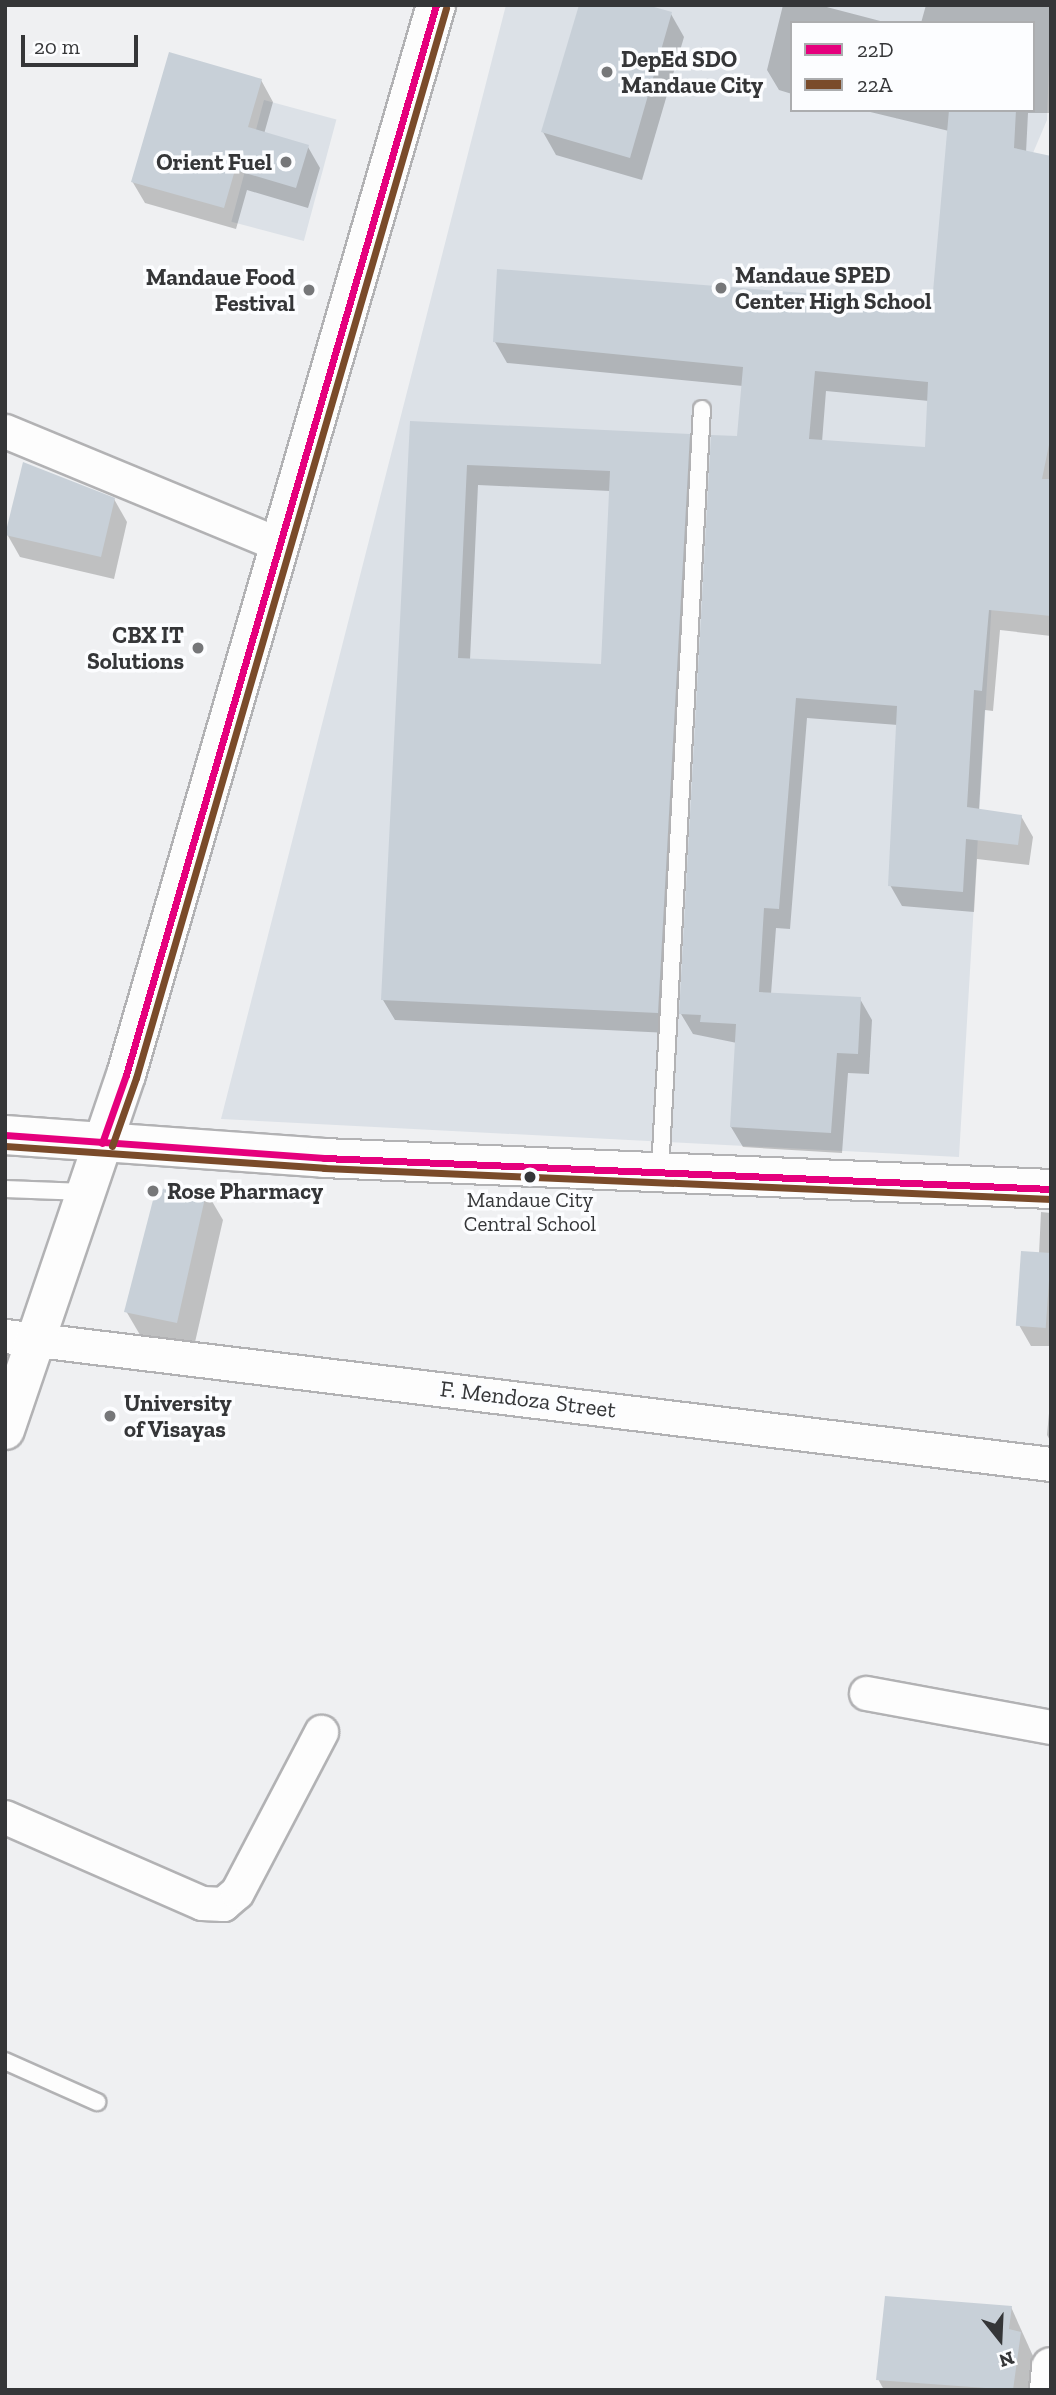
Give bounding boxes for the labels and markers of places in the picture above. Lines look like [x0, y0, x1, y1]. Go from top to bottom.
place label: DepEd SDO Mandaue City [621, 45, 763, 99]
marker: DepEd SDO Mandaue City [599, 64, 615, 80]
place label: Orient Fuel [156, 148, 272, 176]
marker: Orient Fuel [278, 154, 294, 170]
place label: Mandaue SPED Center High School [735, 261, 932, 315]
place label: Mandaue Food Festival [146, 263, 295, 317]
marker: Mandaue SPED Center High School [713, 280, 729, 296]
marker: Mandaue Food Festival [301, 282, 317, 298]
place label: CBX IT Solutions [87, 621, 184, 675]
marker: CBX IT Solutions [190, 640, 206, 656]
marker: Mandaue City Central School [523, 1170, 537, 1184]
place label: Rose Pharmacy [167, 1177, 323, 1205]
marker: Rose Pharmacy [145, 1183, 161, 1199]
place label: Mandaue City Central School [464, 1187, 596, 1237]
place label: University of Visayas [124, 1389, 232, 1443]
marker: University of Visayas [102, 1408, 118, 1424]

